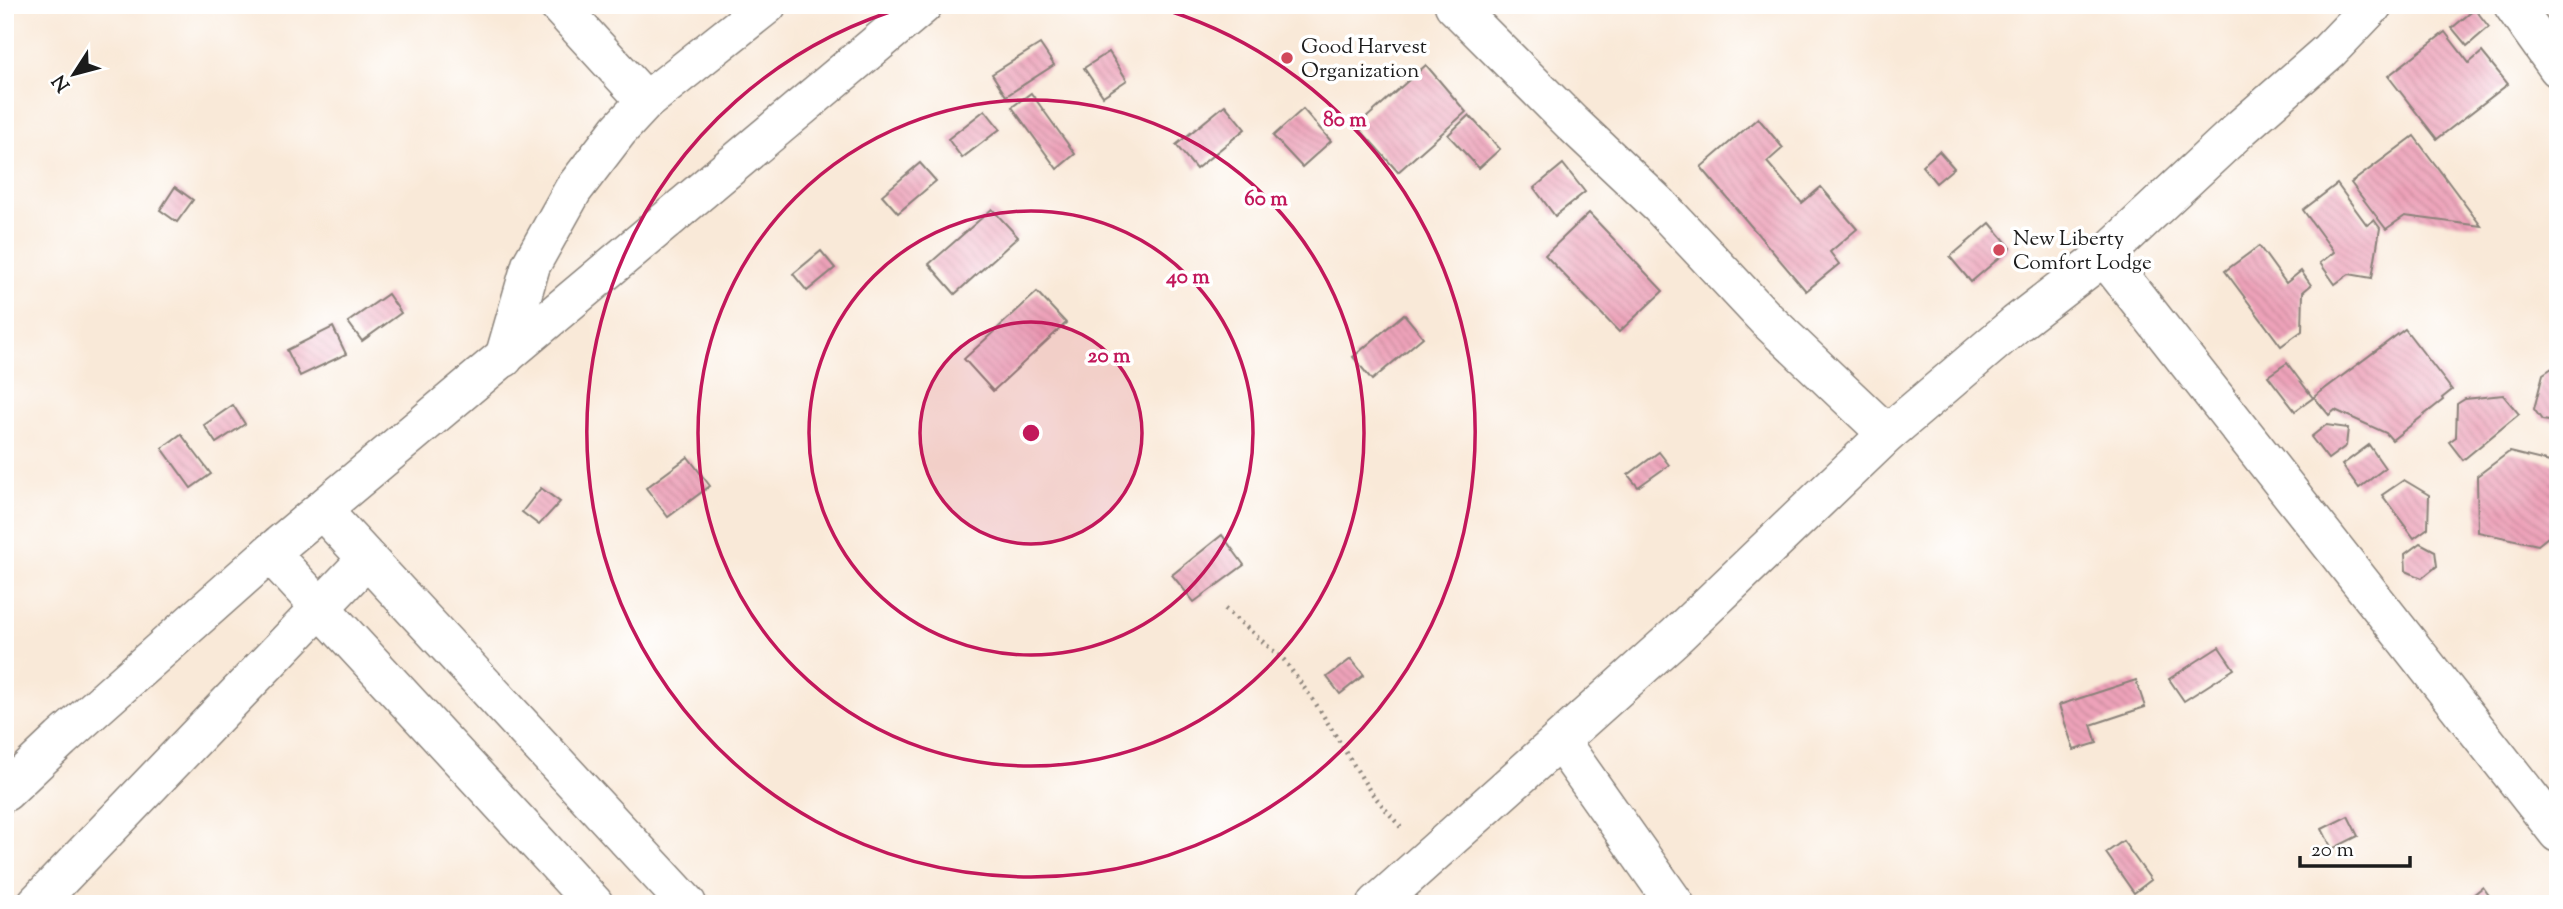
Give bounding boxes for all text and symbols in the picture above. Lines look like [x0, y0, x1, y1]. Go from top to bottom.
place label: Good Harvest Organization [1301, 33, 1427, 87]
north arrow [38, 38, 108, 108]
marker: Good Harvest Organization [1279, 50, 1295, 66]
text: N [47, 68, 78, 97]
text: 80 m [1323, 106, 1367, 136]
text: 60 m [1244, 185, 1288, 215]
place label: New Liberty Comfort Lodge [2013, 225, 2152, 279]
marker: New Liberty Comfort Lodge [1991, 242, 2007, 258]
text: 40 m [1165, 263, 1210, 293]
text: 20 m [1088, 342, 1131, 372]
centre of rings [1019, 421, 1043, 445]
scale bar [2300, 825, 2411, 869]
text: 20 m [2311, 836, 2354, 866]

